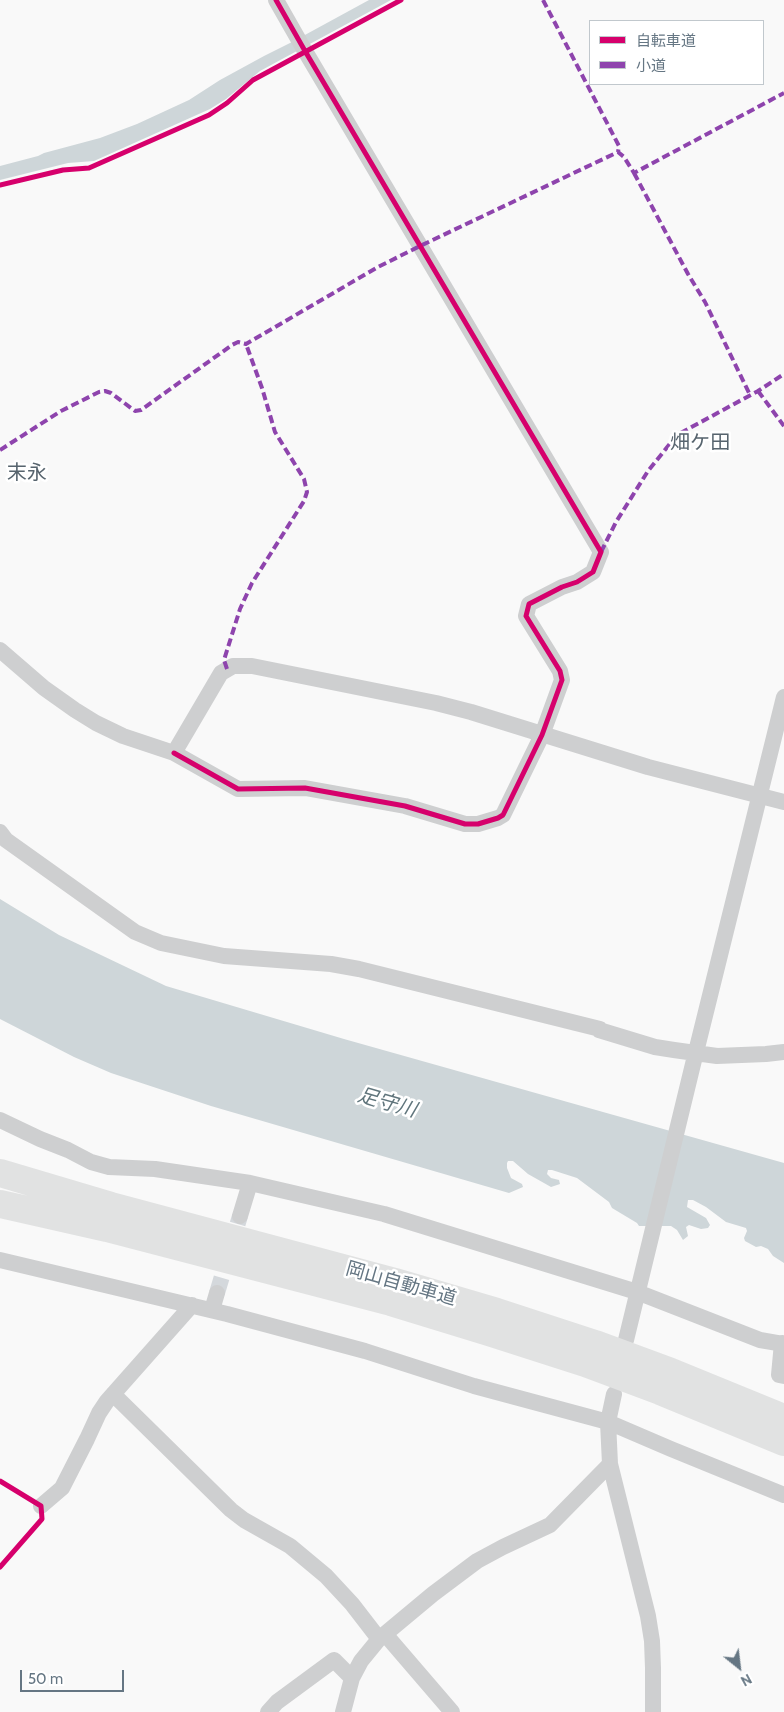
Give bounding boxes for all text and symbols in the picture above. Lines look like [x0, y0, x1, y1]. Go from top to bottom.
legend [589, 20, 764, 85]
text: 自転車道 [636, 32, 696, 50]
text: 小道 [636, 57, 666, 75]
district label: 畑ケ田 [670, 431, 730, 455]
district label: 末永 [7, 461, 47, 485]
water label: 足守川 [355, 1083, 419, 1123]
street label: 岡山自動車道 [343, 1257, 459, 1311]
north arrow [714, 1642, 764, 1692]
scale bar [22, 1660, 126, 1692]
text: 50 m [28, 1670, 63, 1688]
text: N [738, 1670, 755, 1690]

